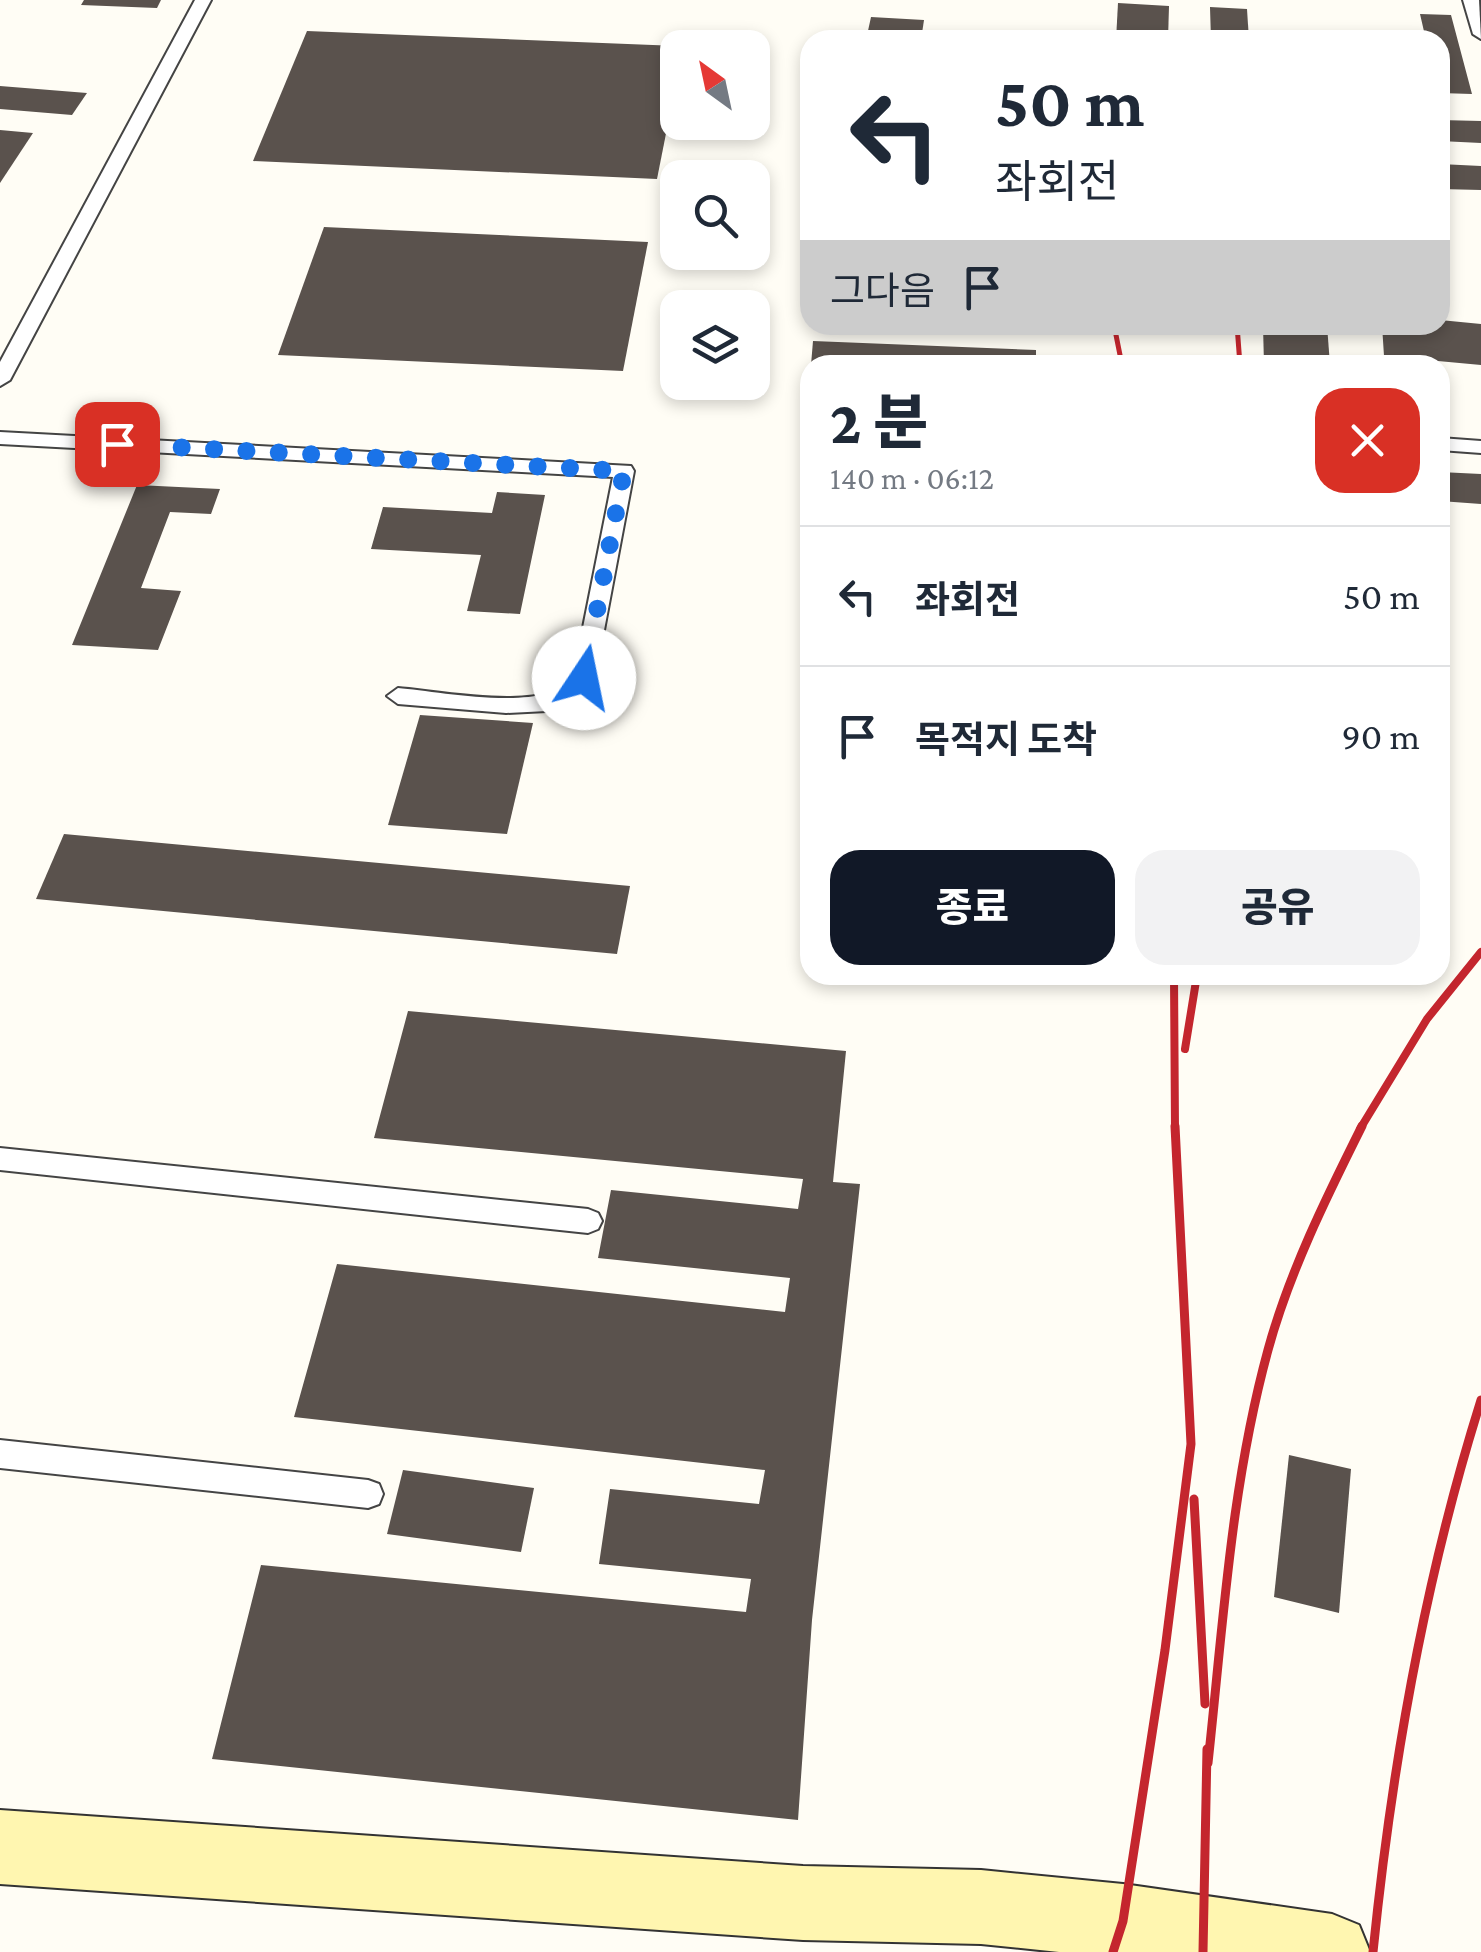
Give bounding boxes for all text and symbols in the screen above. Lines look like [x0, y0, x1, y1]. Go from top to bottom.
north arrow [660, 30, 770, 140]
map controls [660, 30, 770, 400]
text: 50 m [995, 63, 1145, 141]
icon: left [830, 70, 960, 200]
text: 좌회전 [995, 157, 1119, 207]
button: search [660, 160, 770, 270]
icon: arrive [955, 260, 1010, 315]
text: 그다음 [830, 270, 935, 312]
button: layers [660, 290, 770, 400]
button: close [1315, 388, 1420, 493]
text: 2 분 [830, 389, 928, 456]
pin [75, 402, 160, 487]
icon: arrive [90, 417, 145, 472]
text: 140 m · 06:12 [830, 460, 994, 496]
icon: left [830, 569, 885, 624]
text: 50 m [1343, 575, 1420, 617]
text: 좌회전 [915, 579, 1020, 621]
position arrow [532, 626, 636, 730]
icon: arrive [830, 709, 885, 764]
text: 90 m [1342, 715, 1420, 757]
text: 목적지 도착 [915, 719, 1097, 761]
button: 종료 [830, 850, 1115, 965]
button: 공유 [1135, 850, 1420, 965]

